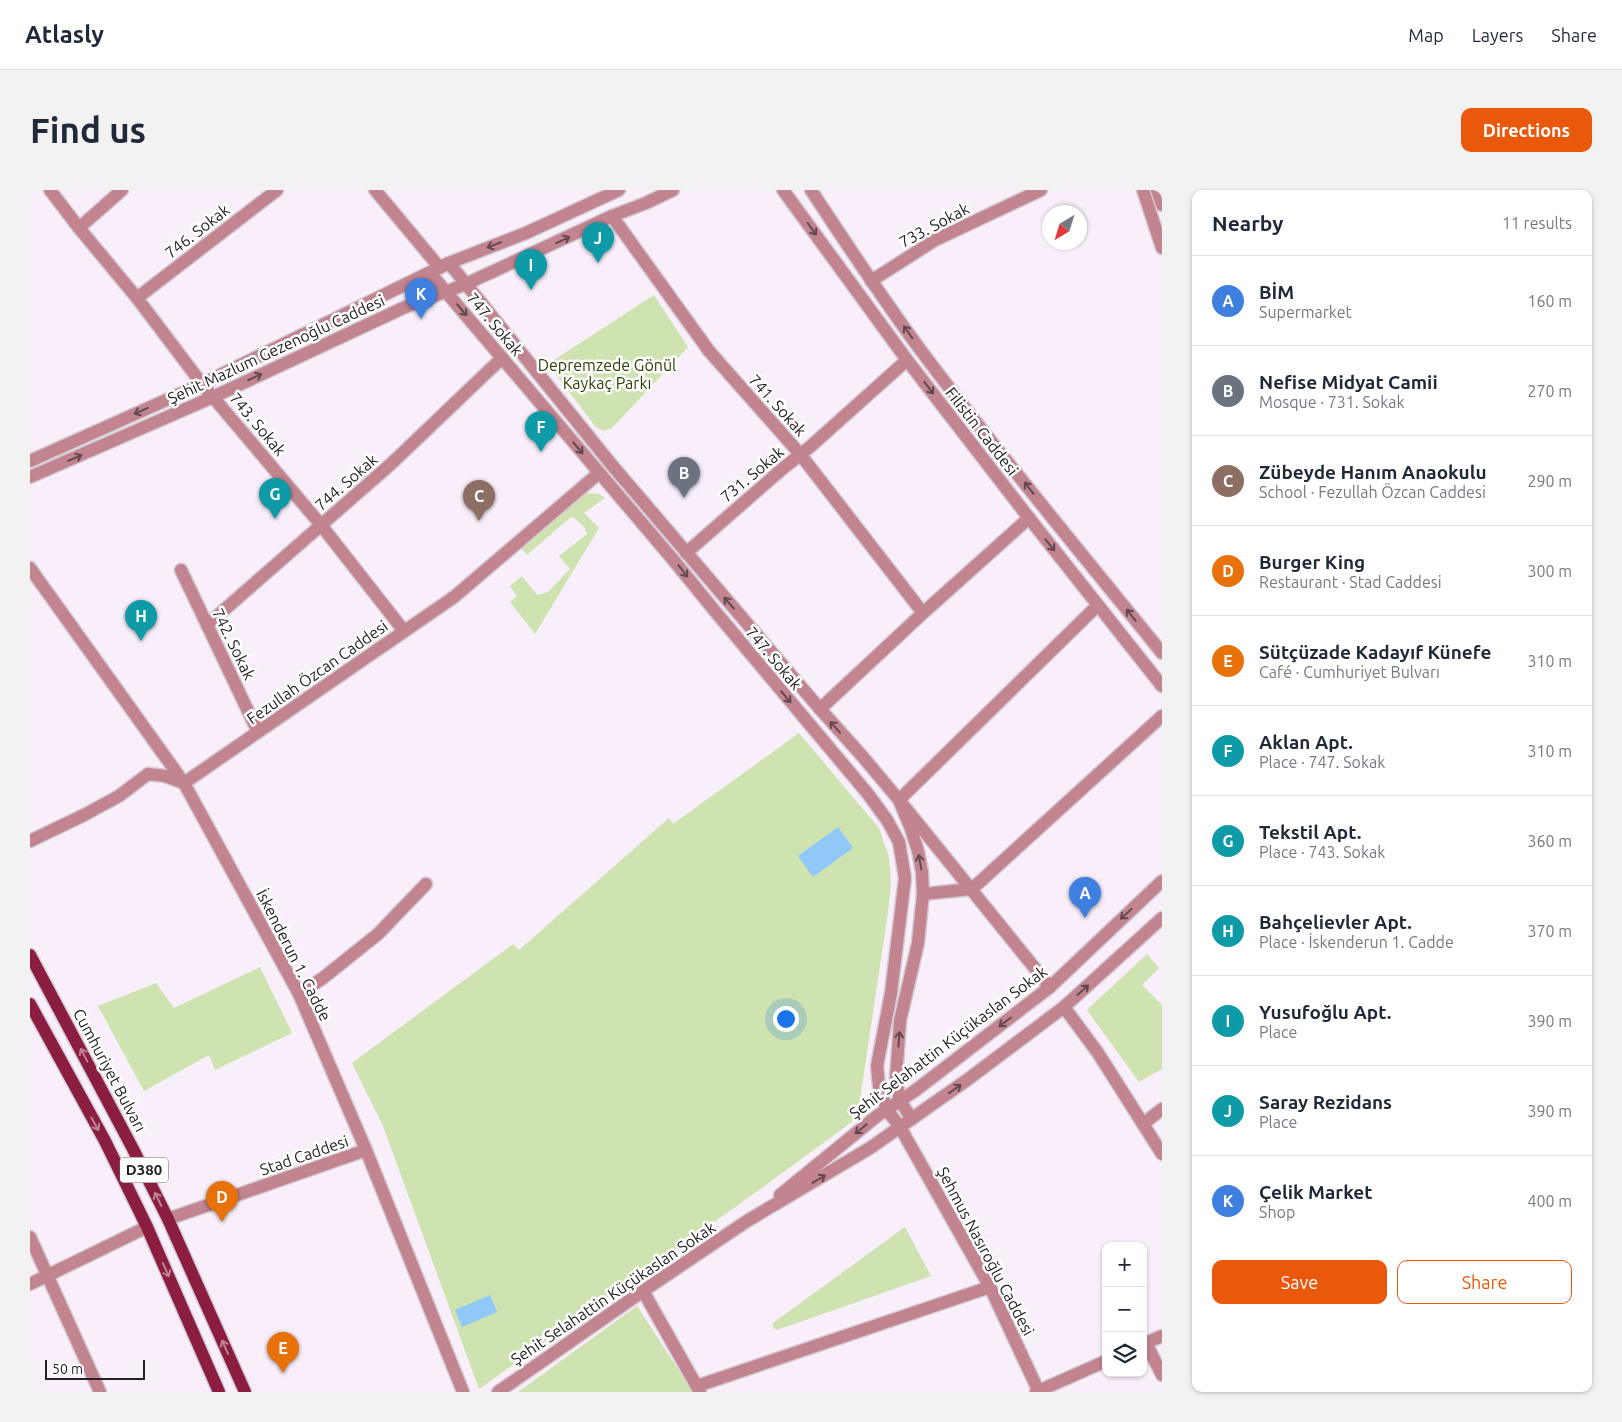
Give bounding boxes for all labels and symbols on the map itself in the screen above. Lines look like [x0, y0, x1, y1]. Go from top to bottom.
street label: 733. Sokak [896, 199, 972, 251]
street label: 746. Sokak [161, 200, 233, 262]
north arrow [1042, 205, 1087, 250]
pin: J [582, 222, 614, 263]
one-way arrow [807, 222, 817, 236]
one-way arrow [555, 234, 570, 244]
one-way arrow [487, 241, 502, 251]
pin: I [515, 249, 547, 290]
pin: K [405, 278, 437, 319]
street label: 747. Sokak [463, 289, 527, 359]
street label: Şehit Mazlum Gezenoğlu Caddesi [165, 291, 387, 407]
one-way arrow [456, 303, 467, 316]
one-way arrow [903, 326, 913, 340]
park label: Depremzede Gönül Kaykaç Parkı [538, 356, 676, 392]
street label: 741. Sokak [746, 370, 810, 440]
one-way arrow [247, 372, 262, 382]
one-way arrow [923, 382, 934, 395]
street label: Filistin Caddesi [942, 383, 1022, 479]
street label: 743. Sokak [226, 389, 290, 459]
one-way arrow [134, 407, 149, 417]
pin: F [525, 411, 557, 452]
one-way arrow [572, 441, 583, 454]
street label: 731. Sokak [717, 442, 787, 506]
street label: 744. Sokak [311, 450, 381, 514]
one-way arrow [67, 452, 82, 462]
pin: B [668, 457, 700, 498]
pin: G [259, 478, 291, 519]
pin: C [463, 480, 495, 521]
one-way arrow [1024, 482, 1035, 495]
one-way arrow [1044, 538, 1055, 551]
one-way arrow [678, 564, 689, 577]
one-way arrow [724, 597, 735, 610]
pin: H [125, 600, 157, 641]
street label: 742. Sokak [209, 606, 259, 682]
one-way arrow [1126, 609, 1137, 622]
street label: Fezullah Özcan Caddesi [243, 617, 391, 727]
street label: 747. Sokak [742, 623, 806, 693]
one-way arrow [780, 690, 791, 703]
one-way arrow [829, 720, 841, 733]
one-way arrow [914, 854, 924, 870]
pin: A [1069, 877, 1101, 918]
street label: İskenderun 1. Cadde [253, 886, 335, 1024]
one-way arrow [1120, 908, 1133, 920]
street label: Şehit Selahattin Küçükaslan Sokak [846, 962, 1050, 1122]
one-way arrow [1077, 984, 1090, 996]
street label: Cumhuriyet Bulvarı [70, 1005, 150, 1135]
your location [773, 1006, 799, 1032]
one-way arrow [999, 1016, 1012, 1027]
one-way arrow [894, 1031, 903, 1047]
one-way arrow [78, 1048, 88, 1063]
one-way arrow [948, 1084, 962, 1094]
one-way arrow [91, 1116, 101, 1130]
one-way arrow [855, 1124, 868, 1135]
street label: Stad Caddesi [257, 1131, 351, 1179]
road number: D380 [120, 1158, 168, 1182]
street label: Şehmus Nasıroğlu Caddesi [934, 1164, 1038, 1338]
one-way arrow [812, 1173, 826, 1183]
pin: D [206, 1181, 238, 1222]
one-way arrow [153, 1192, 163, 1207]
street label: Şehit Selahattin Küçükaslan Sokak [507, 1218, 719, 1368]
one-way arrow [161, 1262, 171, 1277]
pin: E [267, 1332, 299, 1373]
one-way arrow [220, 1340, 229, 1355]
scale bar [45, 1357, 145, 1380]

